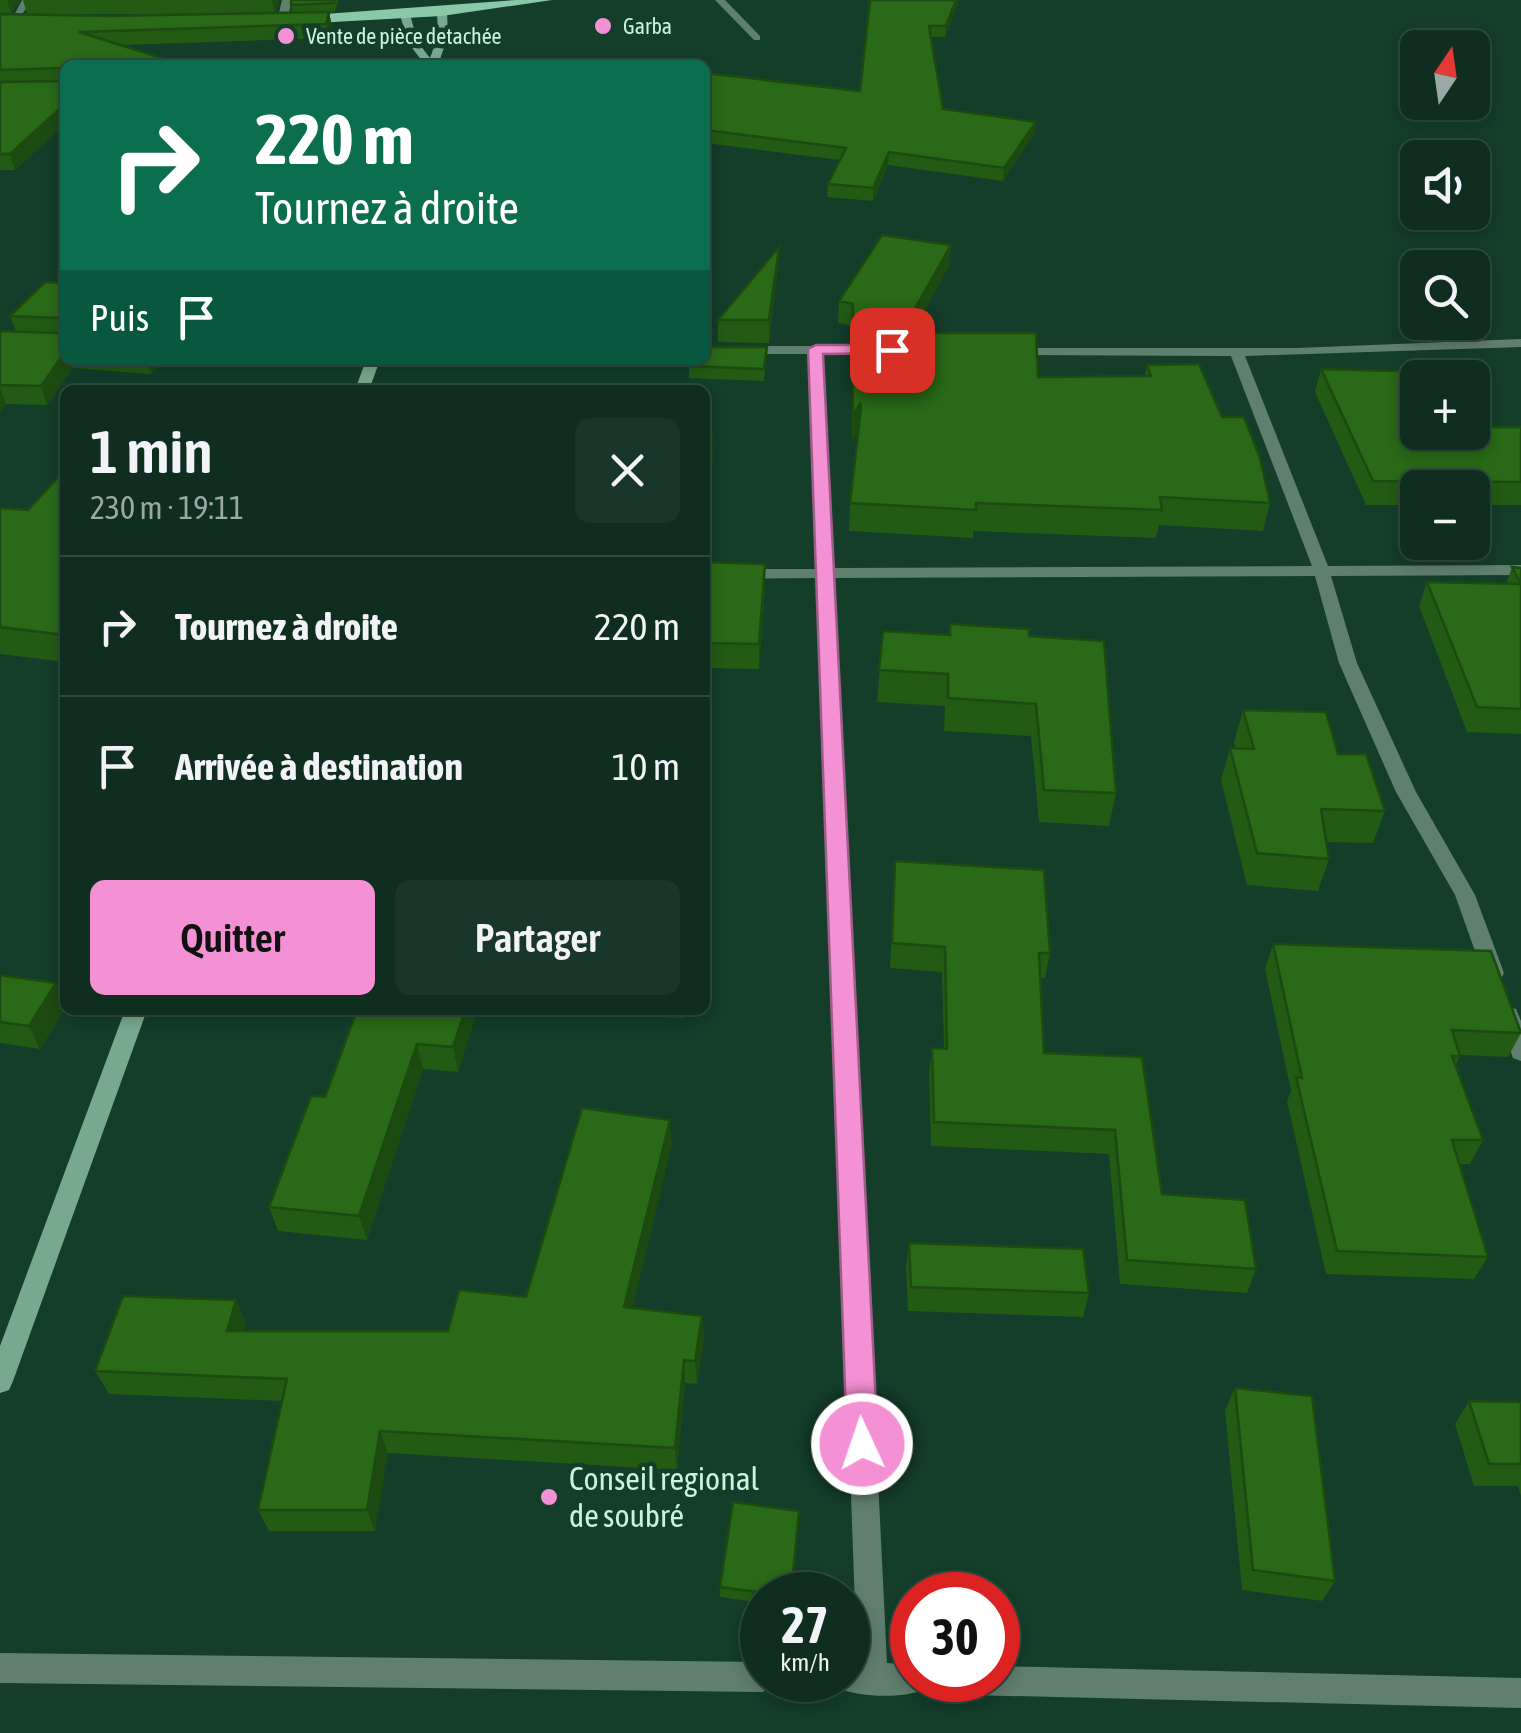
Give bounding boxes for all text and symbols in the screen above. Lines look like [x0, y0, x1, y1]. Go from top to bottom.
place label: Garba [623, 13, 672, 39]
marker: Garba [592, 15, 614, 37]
place label: Vente de pièce detachée [306, 23, 502, 49]
marker: Vente de pièce detachée [275, 25, 297, 47]
north arrow [1400, 30, 1490, 120]
map controls [1400, 30, 1490, 560]
text: 220 m [255, 99, 414, 179]
icon: right [90, 100, 220, 230]
button: sound [1400, 140, 1490, 230]
text: Tournez à droite [255, 182, 519, 234]
button: search [1400, 250, 1490, 340]
icon: arrive [169, 290, 224, 345]
text: Puis [90, 296, 149, 339]
pin [850, 308, 935, 393]
icon: arrive [865, 323, 920, 378]
button: + [1400, 360, 1490, 450]
text: 1 min [90, 417, 213, 486]
button: close [575, 418, 680, 523]
button: − [1400, 470, 1490, 560]
text: 230 m · 19:11 [90, 489, 244, 526]
icon: right [90, 599, 145, 654]
text: Tournez à droite [175, 605, 398, 648]
text: 220 m [594, 605, 680, 648]
icon: arrive [90, 739, 145, 794]
text: Arrivée à destination [175, 745, 463, 788]
text: 10 m [612, 745, 680, 788]
button: Quitter [90, 880, 375, 995]
button: Partager [395, 880, 680, 995]
position arrow [810, 1392, 914, 1496]
place label: Conseil regional de soubré [569, 1460, 760, 1534]
marker: Conseil regional de soubré [538, 1486, 560, 1508]
speed limit sign: 30 [890, 1572, 1020, 1702]
text: 27 [781, 1596, 828, 1654]
text: km/h [780, 1648, 830, 1676]

